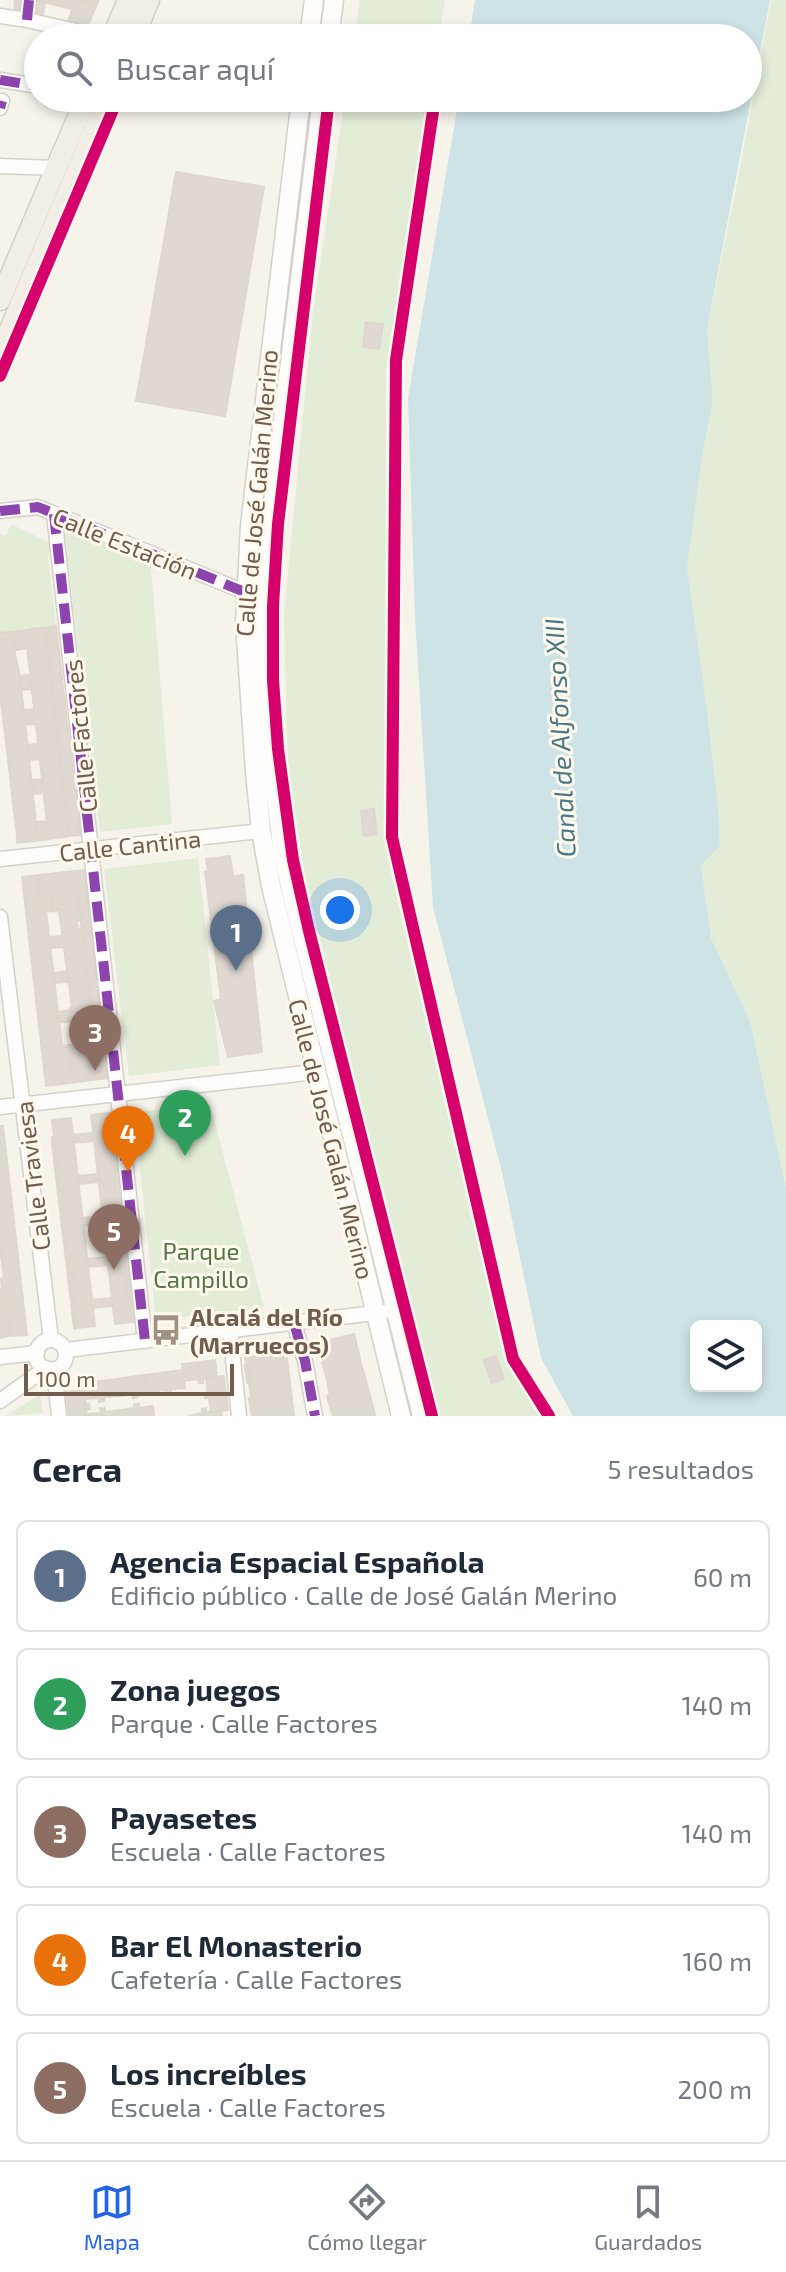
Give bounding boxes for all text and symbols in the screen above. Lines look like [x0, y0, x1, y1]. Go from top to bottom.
search box [24, 24, 762, 112]
icon: search [52, 46, 96, 90]
text: Buscar aquí [116, 50, 274, 86]
street label: Calle de José Galán Merino [229, 348, 283, 638]
street label: Calle Estación [49, 501, 201, 585]
water label: Canal de Alfonso XIII [537, 618, 581, 858]
street label: Calle Factores [58, 658, 102, 814]
street label: Calle Cantina [58, 823, 202, 867]
your location [320, 890, 360, 930]
pin: 1 [210, 905, 262, 971]
street label: Calle de José Galán Merino [283, 996, 381, 1282]
pin: 3 [69, 1005, 121, 1071]
pin: 2 [159, 1090, 211, 1156]
street label: Calle Traviesa [8, 1100, 56, 1252]
pin: 4 [102, 1106, 154, 1172]
pin: 5 [88, 1204, 140, 1270]
park label: Parque Campillo [153, 1236, 249, 1293]
place label: Alcalá del Río (Marruecos) [190, 1302, 343, 1359]
bus stop icon: Alcalá del Río (Marruecos) [149, 1313, 183, 1347]
map controls [690, 1320, 762, 1392]
button: layers [690, 1320, 762, 1392]
scale bar [24, 1360, 234, 1396]
text: 100 m [36, 1365, 95, 1391]
text: Cerca [32, 1448, 122, 1489]
text: 5 resultados [608, 1453, 754, 1484]
text: Agencia Espacial Española [110, 1543, 485, 1579]
text: 1 [54, 1561, 66, 1592]
text: 60 m [693, 1561, 752, 1592]
text: Edificio público · Calle de José Galán Merino [110, 1579, 617, 1610]
text: Zona juegos [110, 1671, 281, 1707]
text: 2 [52, 1689, 68, 1720]
text: 140 m [681, 1689, 752, 1720]
text: Parque · Calle Factores [110, 1707, 378, 1738]
text: Payasetes [110, 1799, 257, 1835]
text: 3 [53, 1817, 67, 1848]
text: 140 m [681, 1817, 752, 1848]
text: Escuela · Calle Factores [110, 1835, 386, 1866]
text: Bar El Monasterio [110, 1927, 362, 1963]
text: 4 [52, 1945, 68, 1976]
text: 160 m [683, 1945, 752, 1976]
text: Cafetería · Calle Factores [110, 1963, 402, 1994]
text: Los increíbles [110, 2055, 307, 2091]
text: 5 [53, 2073, 67, 2104]
text: 200 m [677, 2073, 752, 2104]
text: Escuela · Calle Factores [110, 2091, 386, 2122]
tab: Mapa [84, 2180, 140, 2254]
tab: Cómo llegar [307, 2180, 427, 2254]
tab: Guardados [594, 2180, 702, 2254]

